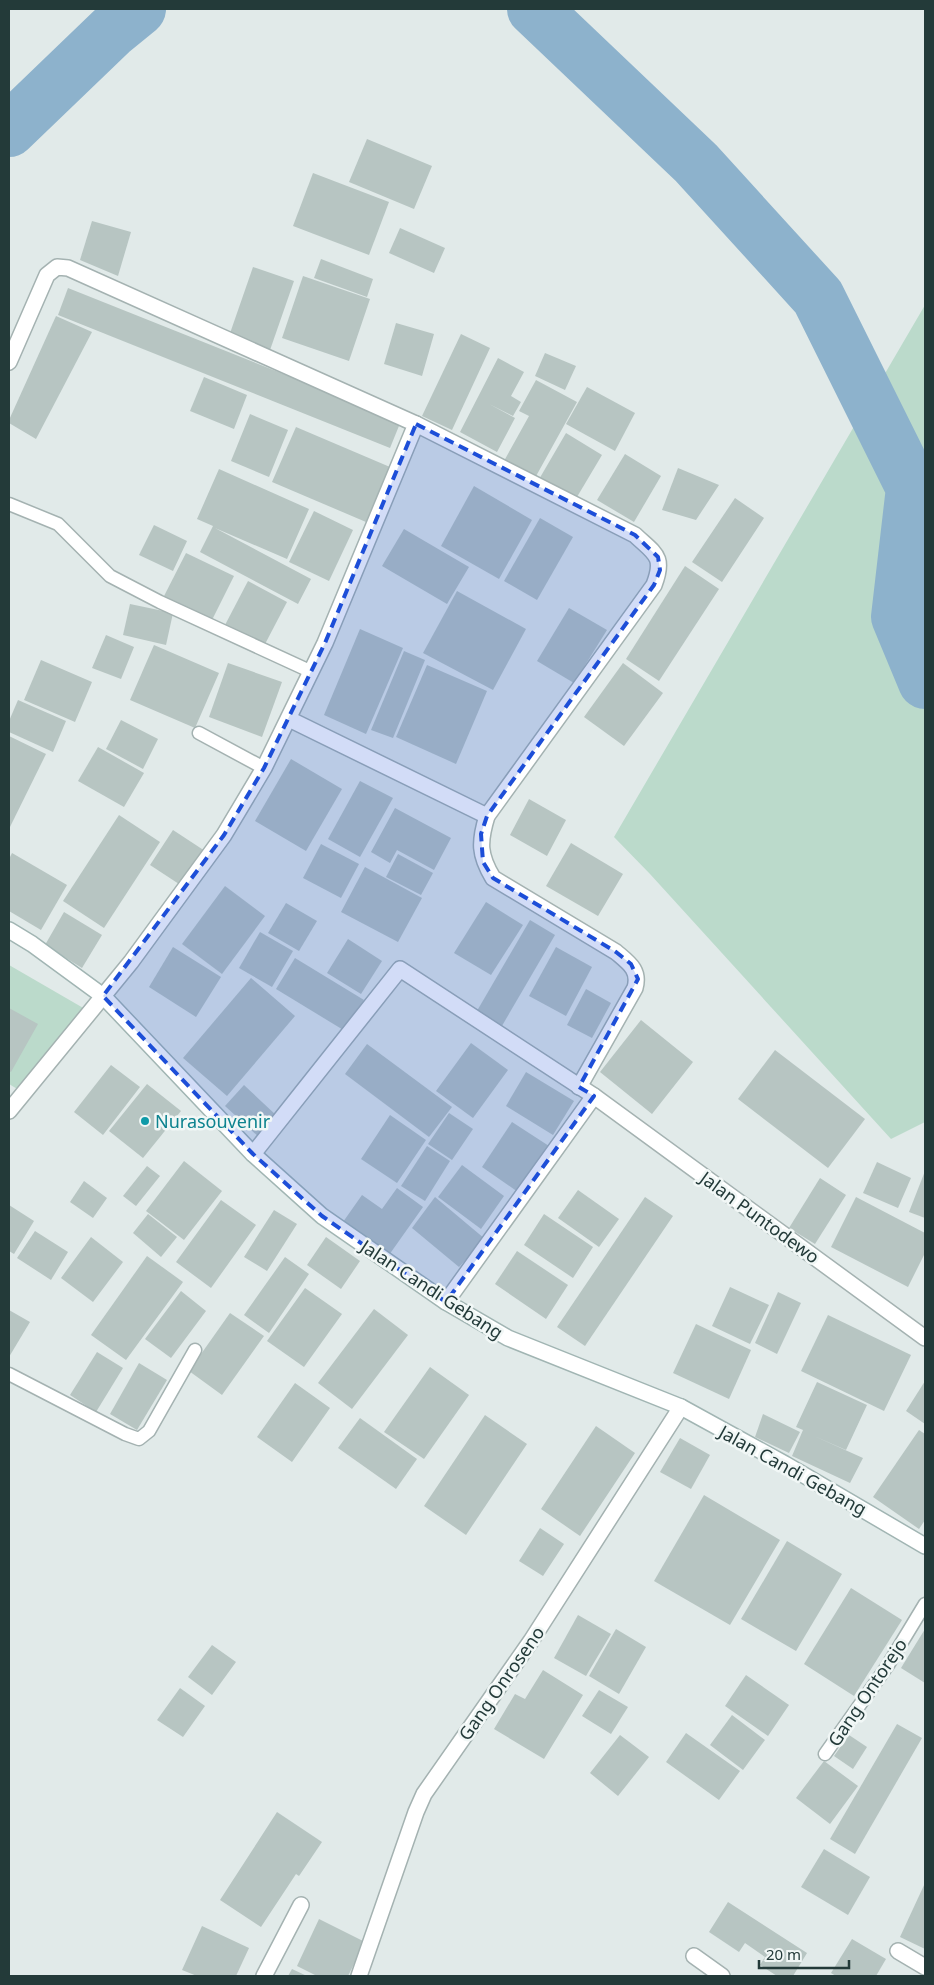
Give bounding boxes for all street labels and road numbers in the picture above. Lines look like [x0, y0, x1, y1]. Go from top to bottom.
street label: Jalan Puntodewo [694, 1164, 824, 1268]
street label: Jalan Candi Gebang [355, 1233, 508, 1344]
street label: Jalan Candi Gebang [713, 1418, 871, 1521]
street label: Gang Onroseno [453, 1621, 549, 1745]
street label: Gang Ontorejo [822, 1633, 912, 1751]

